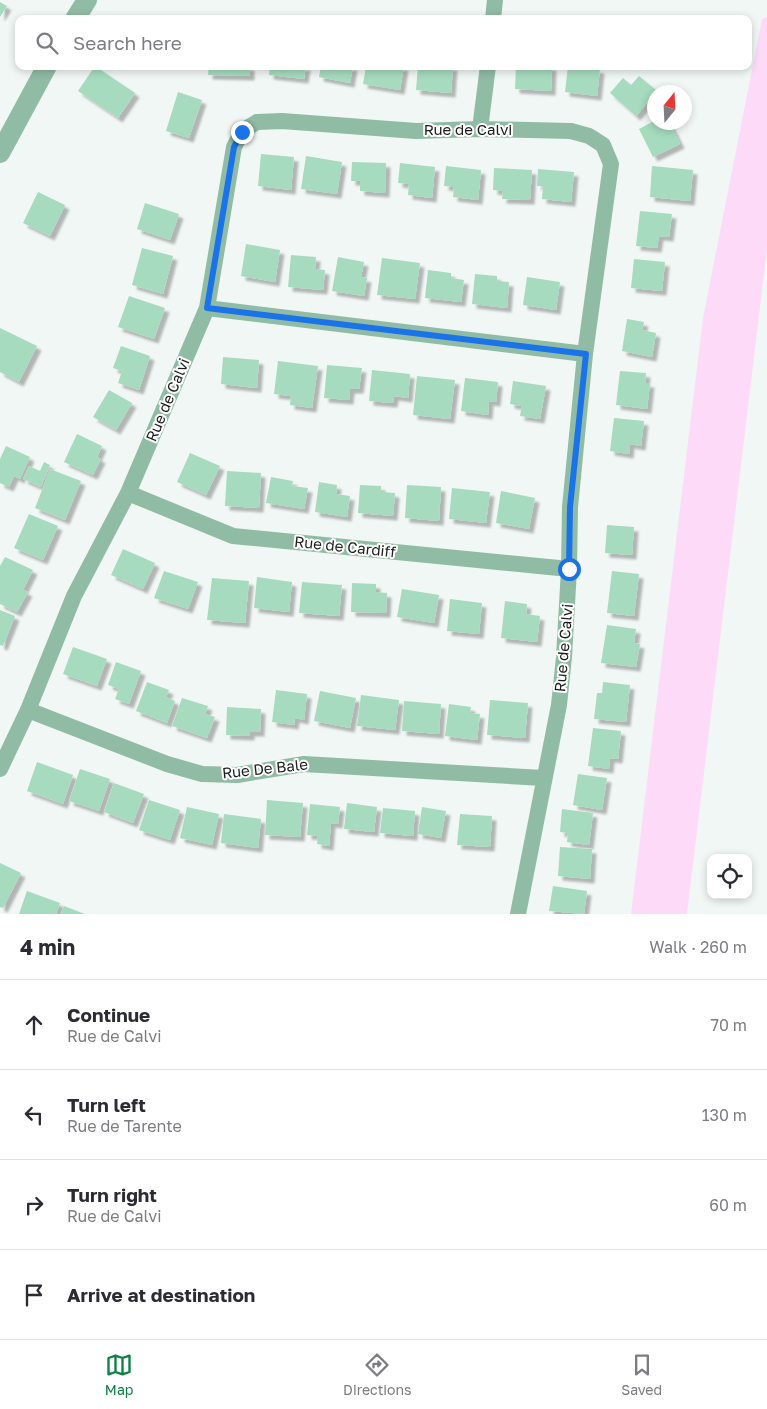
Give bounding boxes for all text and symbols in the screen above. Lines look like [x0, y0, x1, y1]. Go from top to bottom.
search box [15, 15, 752, 70]
icon: search [33, 29, 61, 57]
text: Search here [73, 31, 182, 54]
north arrow [647, 85, 692, 130]
street label: Rue de Calvi [424, 120, 512, 138]
route end [231, 121, 254, 144]
street label: Rue de Calvi [141, 355, 193, 444]
street label: Rue de Cardiff [294, 532, 397, 560]
route start [558, 558, 581, 581]
street label: Rue de Calvi [550, 603, 576, 693]
street label: Rue De Bale [221, 755, 309, 781]
map controls [707, 854, 752, 899]
button: locate [707, 854, 752, 899]
text: 4 min [20, 934, 75, 960]
text: Walk · 260 m [649, 937, 747, 957]
text: Continue [67, 1003, 150, 1026]
icon: ahead [20, 1011, 48, 1039]
text: 70 m [710, 1015, 747, 1035]
text: Rue de Calvi [67, 1026, 162, 1046]
text: Turn left [67, 1093, 146, 1116]
icon: left [20, 1101, 48, 1129]
text: 130 m [702, 1105, 747, 1125]
text: Rue de Tarente [67, 1116, 182, 1136]
text: Turn right [67, 1183, 157, 1206]
icon: right [20, 1191, 48, 1219]
text: 60 m [709, 1195, 747, 1215]
text: Rue de Calvi [67, 1206, 162, 1226]
icon: arrive [20, 1281, 48, 1309]
text: Arrive at destination [67, 1283, 255, 1306]
tab: Map [105, 1351, 133, 1398]
tab: Directions [343, 1351, 412, 1398]
tab: Saved [621, 1351, 662, 1398]

